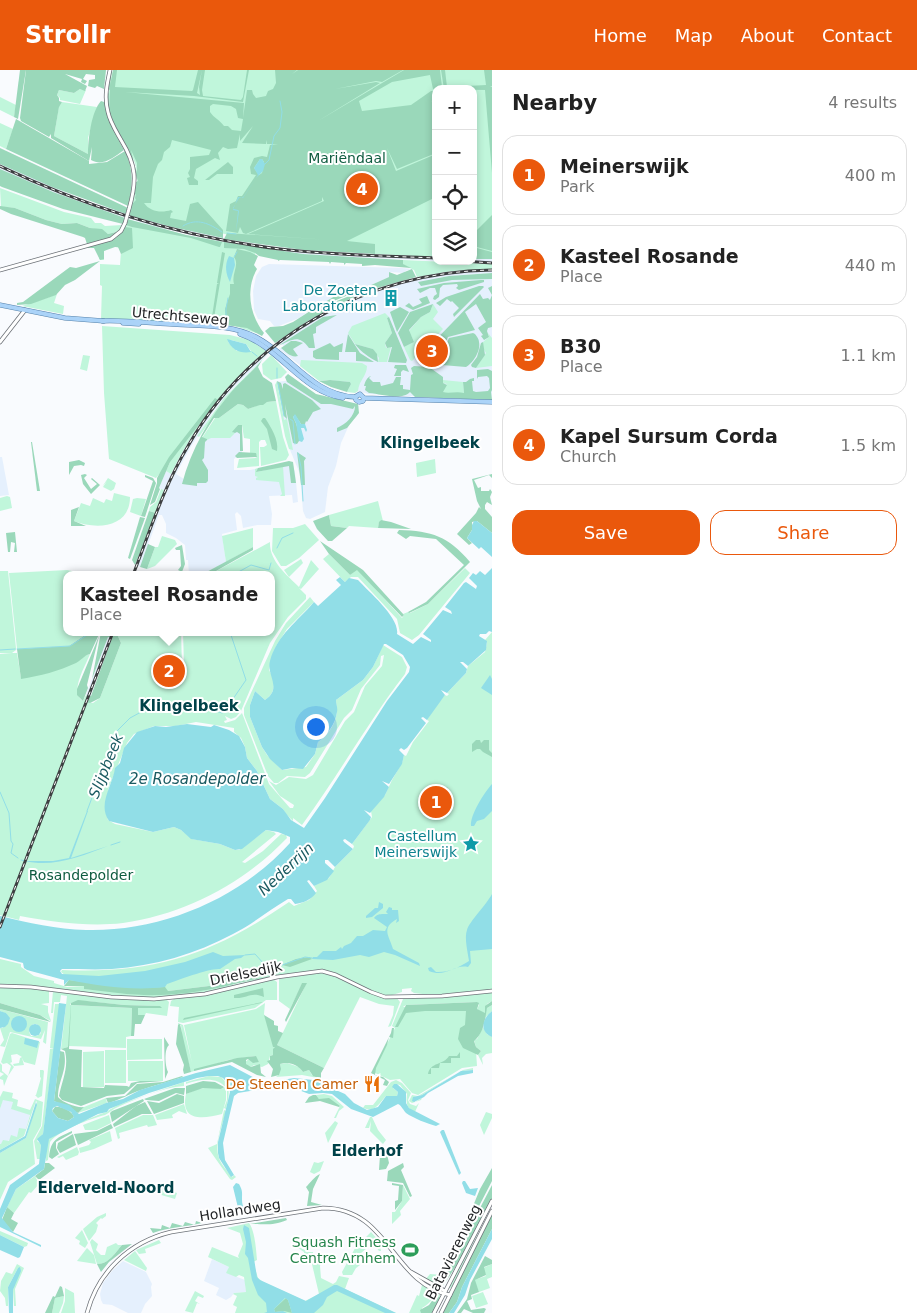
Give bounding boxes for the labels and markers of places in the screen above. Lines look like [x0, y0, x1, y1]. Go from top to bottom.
pin: 4 [346, 170, 378, 208]
place label: De Zoeten Laboratorium [283, 282, 377, 314]
building icon: De Zoeten Laboratorium [381, 288, 401, 308]
pin: 3 [416, 332, 448, 370]
pin: 2 [153, 652, 185, 690]
pin: 1 [420, 783, 452, 821]
place label: Castellum Meinerswijk [375, 828, 458, 860]
place icon: Castellum Meinerswijk [461, 834, 481, 854]
restaurant icon: De Steenen Camer [362, 1074, 382, 1094]
place label: De Steenen Camer [225, 1076, 358, 1092]
place label: Squash Fitness Centre Arnhem [290, 1234, 396, 1266]
sports icon: Squash Fitness Centre Arnhem [400, 1240, 420, 1260]

